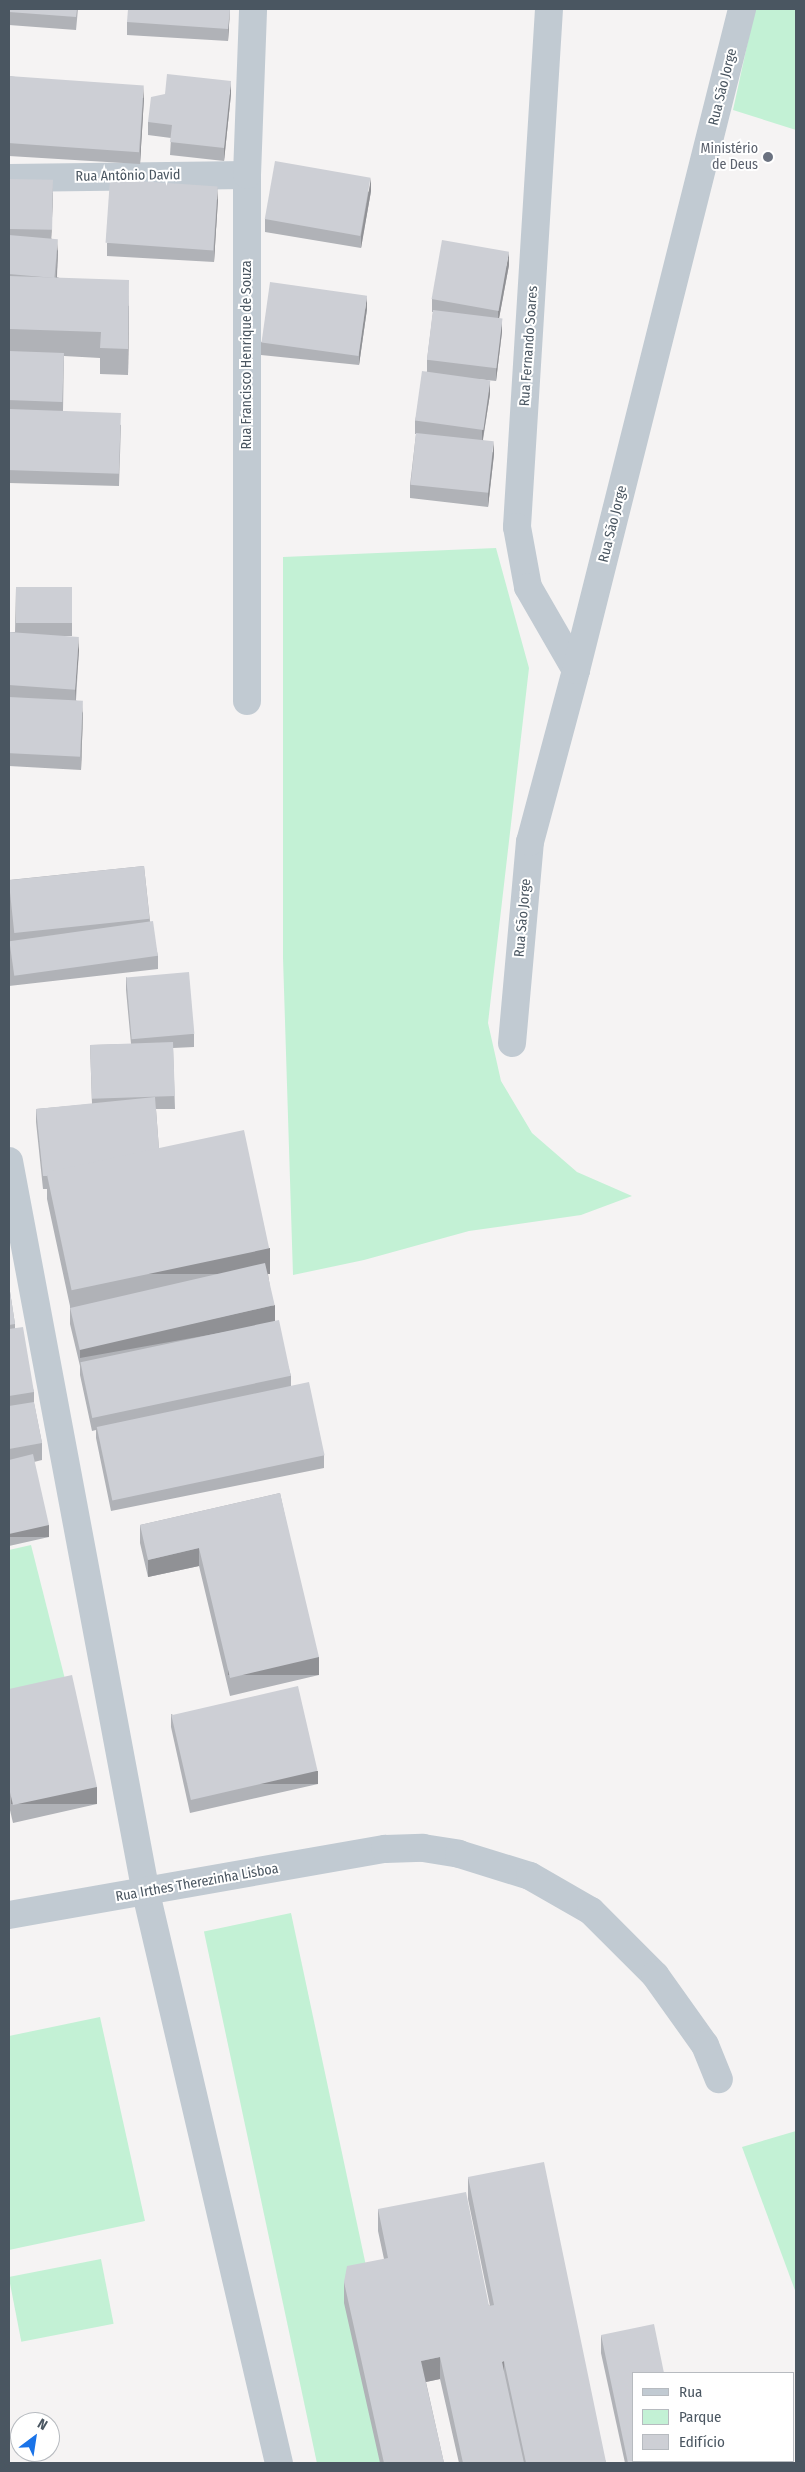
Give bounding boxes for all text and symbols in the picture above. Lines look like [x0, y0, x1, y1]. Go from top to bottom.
street label: Rua São Jorge [705, 47, 741, 127]
place label: Ministério de Deus [701, 141, 758, 174]
marker: Ministério de Deus [762, 151, 774, 163]
street label: Rua Antônio David [75, 167, 181, 185]
street label: Rua Francisco Henrique de Souza [239, 260, 255, 450]
street label: Rua Fernando Soares [516, 285, 542, 407]
street label: Rua São Jorge [595, 484, 631, 564]
street label: Rua São Jorge [511, 878, 535, 958]
street label: Rua Irthes Therezinha Lisboa [114, 1860, 280, 1906]
legend [632, 2372, 795, 2462]
text: Rua [679, 2383, 702, 2401]
text: Parque [679, 2408, 722, 2426]
north arrow [10, 2412, 60, 2462]
text: N [34, 2415, 50, 2434]
text: Edifício [679, 2433, 725, 2451]

